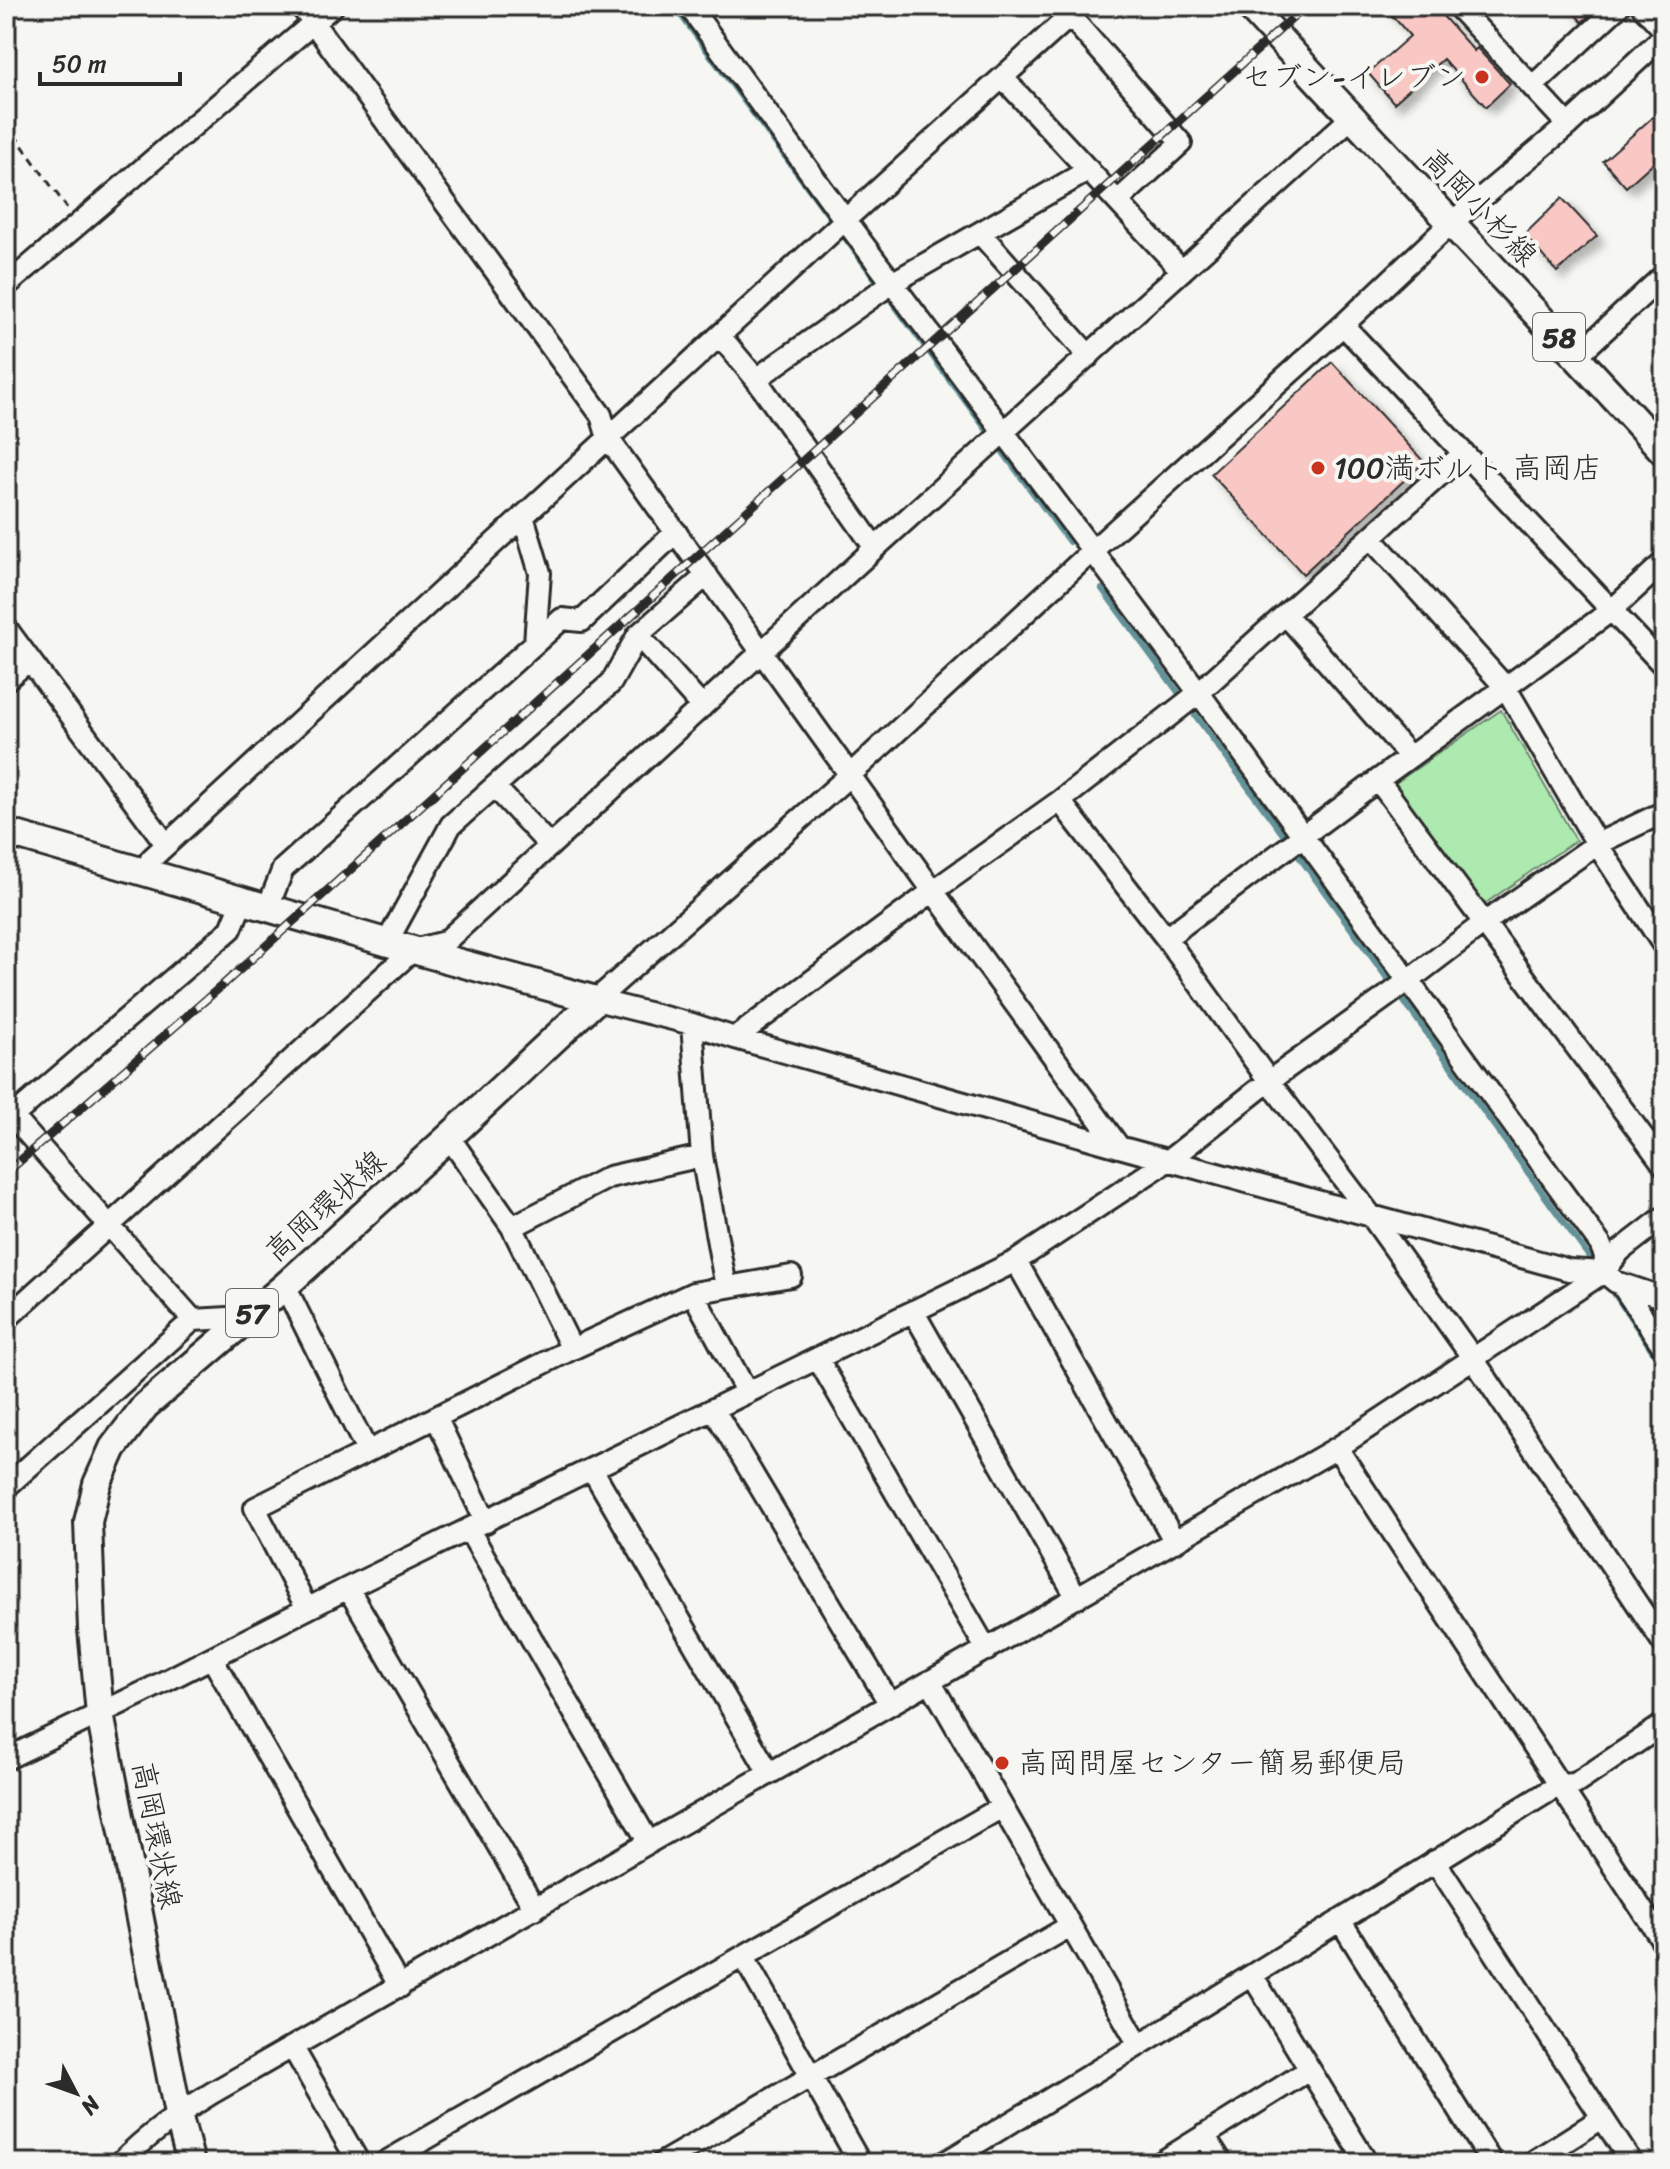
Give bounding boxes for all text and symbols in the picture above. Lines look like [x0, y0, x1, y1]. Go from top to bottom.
scale bar [40, 36, 180, 86]
text: 50 m [52, 43, 107, 85]
place label: セブン-イレブン [1242, 50, 1466, 104]
marker: セブン-イレブン [1473, 68, 1491, 86]
street label: 高岡小杉線 [1408, 134, 1552, 280]
road number: 58 [1533, 313, 1585, 361]
place label: 100満ボルト 高岡店 [1334, 441, 1602, 495]
marker: 100満ボルト 高岡店 [1309, 459, 1327, 477]
street label: 高岡環状線 [251, 1136, 399, 1276]
road number: 57 [226, 1289, 278, 1337]
place label: 高岡問屋センター簡易郵便局 [1018, 1736, 1407, 1790]
marker: 高岡問屋センター簡易郵便局 [993, 1754, 1011, 1772]
street label: 高岡環状線 [116, 1756, 198, 1914]
north arrow [36, 2053, 116, 2133]
text: N [71, 2086, 111, 2125]

